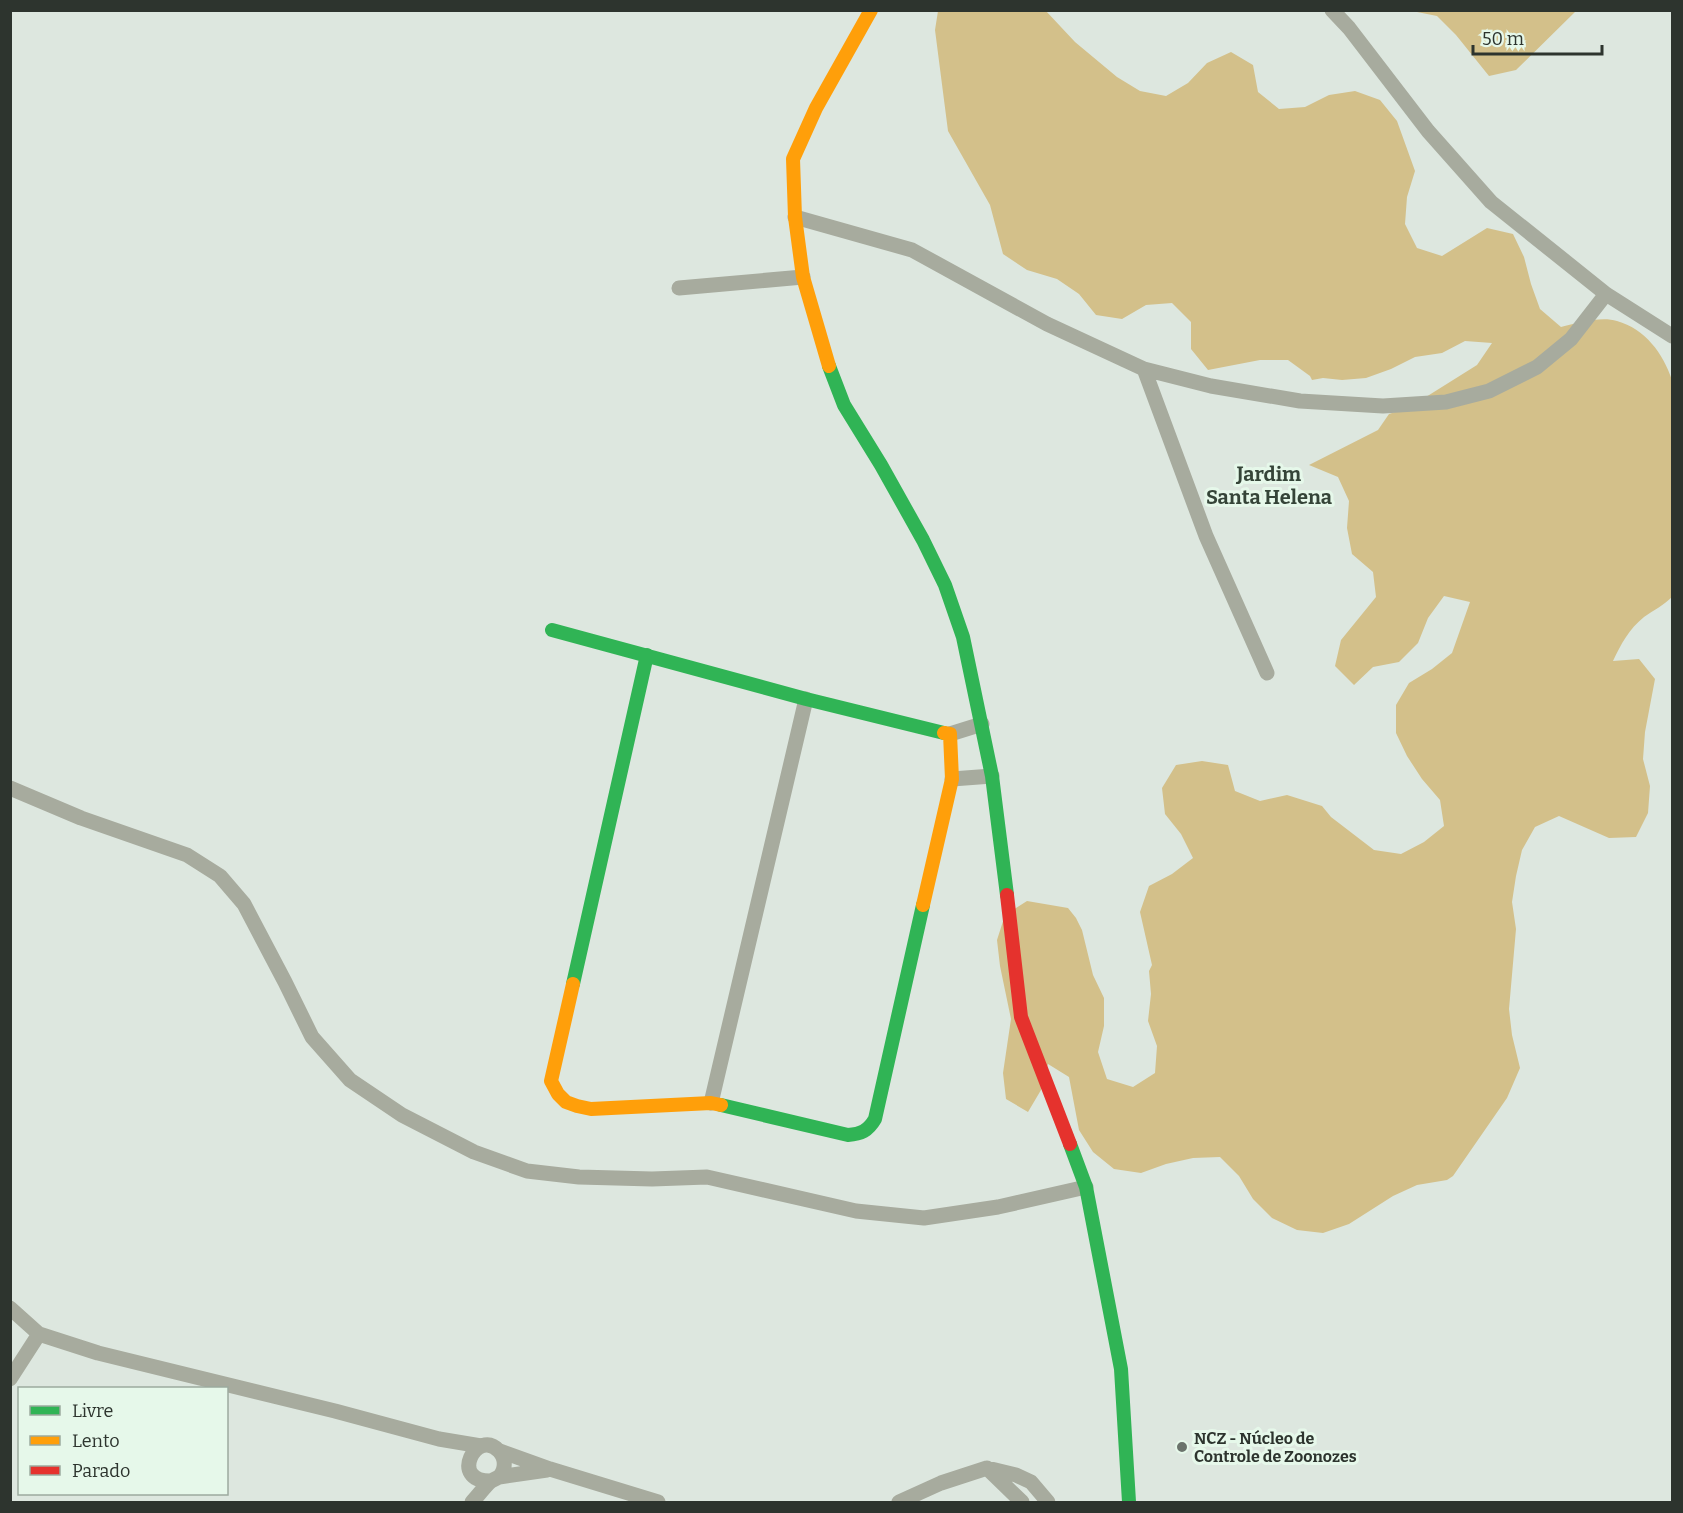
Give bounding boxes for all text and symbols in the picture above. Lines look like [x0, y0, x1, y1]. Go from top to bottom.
scale bar [1473, 18, 1602, 56]
text: 50 m [1482, 28, 1524, 50]
district label: Jardim Santa Helena [1206, 462, 1332, 509]
legend [18, 1387, 228, 1495]
text: Livre [72, 1400, 113, 1422]
place label: NCZ - Núcleo de Controle de Zoonozes [1194, 1429, 1357, 1466]
text: Lento [72, 1430, 120, 1452]
marker: NCZ - Núcleo de Controle de Zoonozes [1175, 1440, 1189, 1454]
text: Parado [72, 1460, 130, 1482]

